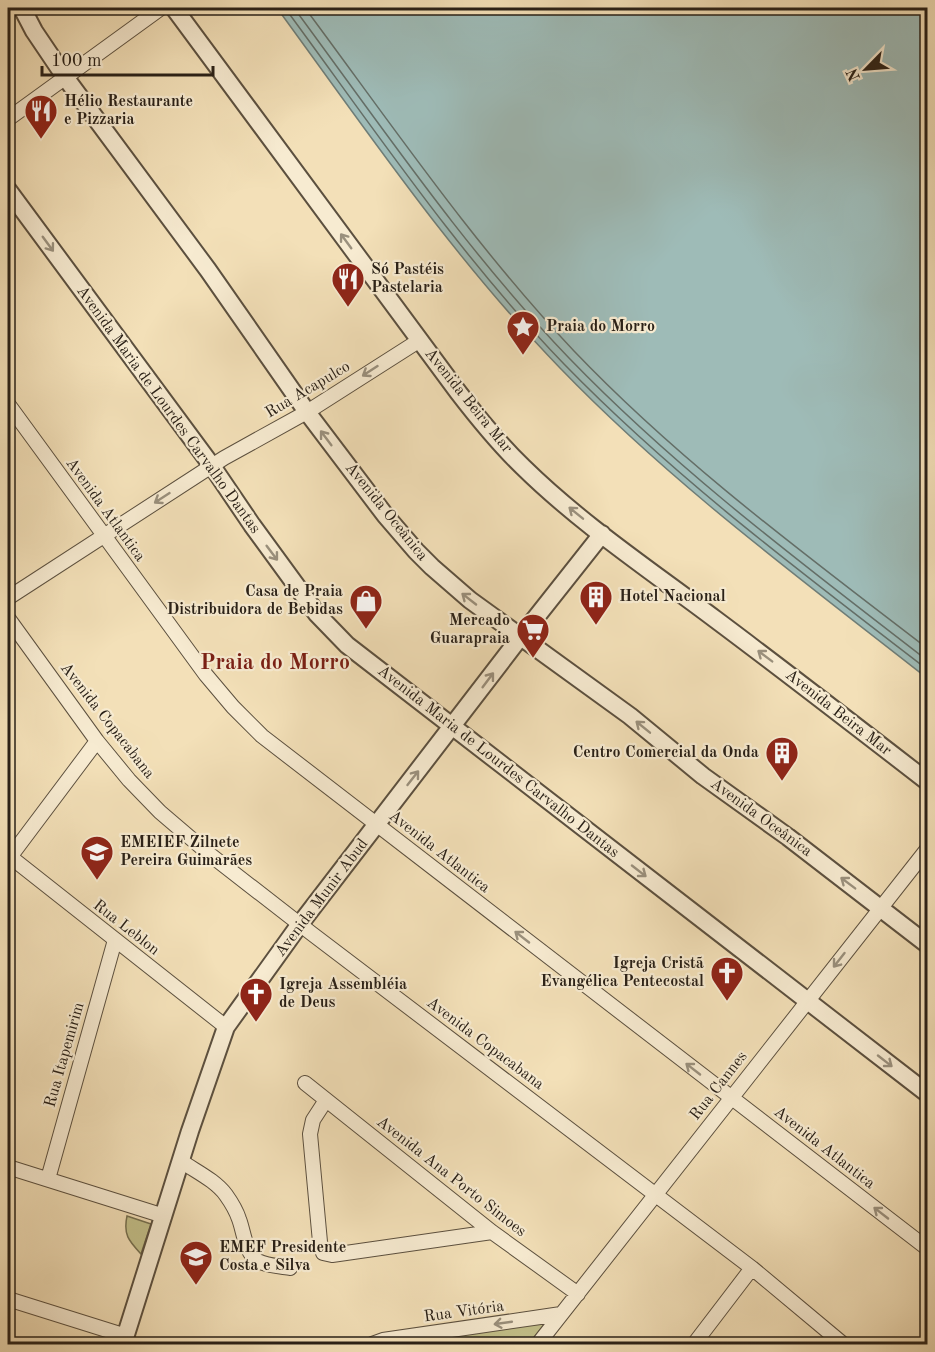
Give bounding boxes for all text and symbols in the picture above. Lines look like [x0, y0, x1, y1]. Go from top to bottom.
scale bar [42, 39, 213, 77]
north arrow [836, 39, 896, 99]
text: 100 m [51, 52, 102, 70]
text: N [844, 65, 864, 83]
restaurant icon: Hélio Restaurante e Pizzaria [23, 93, 59, 140]
place label: Hélio Restaurante e Pizzaria [64, 94, 193, 128]
one-way arrow [340, 233, 352, 249]
one-way arrow [42, 236, 54, 252]
restaurant icon: Só Pastéis Pastelaria [330, 261, 366, 308]
place label: Só Pastéis Pastelaria [371, 262, 444, 296]
street label: Avenida Maria de Lourdes Carvalho Dantas [73, 283, 263, 537]
place icon: Praia do Morro [505, 309, 541, 356]
place label: Praia do Morro [546, 319, 655, 335]
street label: Avenida Beira Mar [421, 346, 515, 457]
street label: Rua Acapulco [263, 359, 353, 421]
one-way arrow [362, 366, 379, 378]
one-way arrow [320, 430, 333, 446]
street label: Avenida Atlantica [62, 455, 148, 565]
street label: Avenida Oceânica [342, 460, 430, 564]
one-way arrow [155, 492, 171, 504]
one-way arrow [568, 507, 584, 520]
one-way arrow [266, 545, 279, 561]
building icon: Hotel Nacional [578, 579, 614, 626]
shop icon: Casa de Praia Distribuidora de Bebidas [348, 583, 384, 630]
place label: Casa de Praia Distribuidora de Bebidas [167, 584, 343, 618]
place label: Hotel Nacional [619, 589, 726, 605]
one-way arrow [461, 592, 477, 605]
supermarket icon: Mercado Guarapraia [515, 612, 551, 659]
place label: Mercado Guarapraia [430, 613, 510, 647]
one-way arrow [757, 650, 773, 662]
district label: Praia do Morro [200, 652, 350, 674]
street label: Avenida Copacabana [57, 660, 157, 782]
street label: Avenida Maria de Lourdes Carvalho Dantas [374, 663, 622, 861]
street label: Avenida Beira Mar [782, 667, 894, 759]
one-way arrow [481, 673, 494, 689]
one-way arrow [635, 720, 651, 733]
building icon: Centro Comercial da Onda [764, 735, 800, 782]
place label: Centro Comercial da Onda [573, 745, 759, 761]
one-way arrow [406, 771, 419, 787]
street label: Avenida Oceânica [707, 776, 815, 860]
street label: Avenida Atlantica [385, 808, 493, 896]
school or university icon: EMEIEF Zilnete Pereira Guimarães [79, 834, 115, 881]
place label: EMEIEF Zilnete Pereira Guimarães [120, 835, 252, 869]
street label: Avenida Munir Abud [273, 836, 371, 960]
one-way arrow [630, 864, 646, 877]
one-way arrow [840, 877, 856, 890]
street label: Rua Leblon [90, 897, 163, 959]
one-way arrow [515, 930, 531, 943]
one-way arrow [833, 952, 846, 968]
church icon: Igreja Cristã Evangélica Pentecostal [709, 955, 745, 1002]
place label: Igreja Cristã Evangélica Pentecostal [540, 956, 704, 990]
church icon: Igreja Assembléia de Deus [238, 976, 274, 1023]
place label: Igreja Assembléia de Deus [279, 977, 407, 1011]
street label: Avenida Copacabana [423, 995, 547, 1093]
street label: Rua Itapemirim [42, 1000, 88, 1109]
street label: Rua Cannes [687, 1048, 751, 1123]
one-way arrow [877, 1055, 893, 1068]
one-way arrow [686, 1062, 702, 1075]
street label: Avenida Atlantica [770, 1104, 878, 1192]
street label: Avenida Ana Porto Simoes [373, 1114, 529, 1240]
one-way arrow [873, 1207, 889, 1220]
school or university icon: EMEF Presidente Costa e Silva [178, 1239, 214, 1286]
place label: EMEF Presidente Costa e Silva [219, 1240, 346, 1274]
street label: Rua Vitória [423, 1298, 505, 1326]
one-way arrow [494, 1317, 514, 1328]

